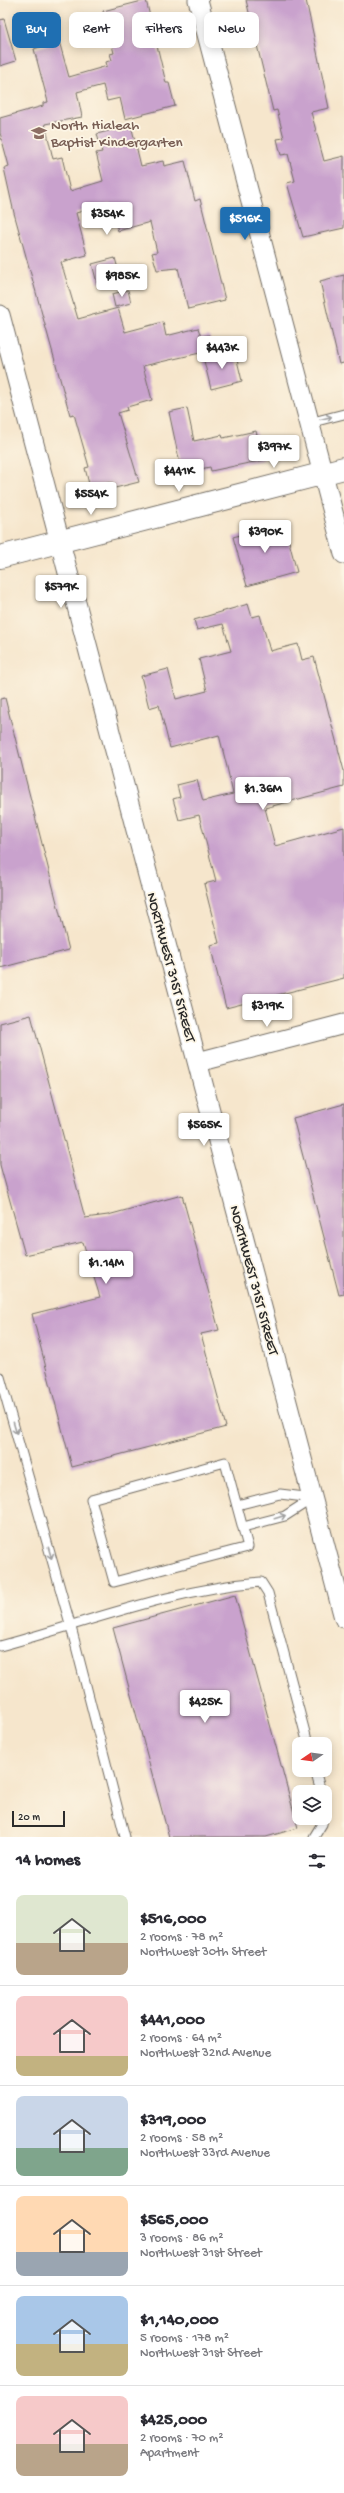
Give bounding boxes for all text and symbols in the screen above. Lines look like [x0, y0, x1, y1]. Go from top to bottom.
chip: Buy [12, 12, 61, 48]
chip: Rent [69, 12, 124, 48]
chip: Filters [132, 12, 196, 48]
chip: New [204, 12, 259, 48]
place label: North Hialeah Baptist Kindergarten [50, 117, 183, 152]
school or university icon: North Hialeah Baptist Kindergarten [30, 124, 48, 142]
pin: $354K [79, 202, 135, 236]
text: $354K [91, 207, 123, 222]
pin: $516K [217, 207, 273, 241]
text: $516K [229, 212, 261, 227]
pin: $985K [94, 264, 150, 298]
text: $985K [105, 269, 139, 284]
pin: $443K [194, 336, 250, 370]
text: $443K [206, 341, 238, 356]
one-way arrow [320, 414, 333, 422]
pin: $397K [246, 435, 302, 469]
text: $397K [257, 440, 291, 455]
pin: $441K [151, 459, 207, 493]
text: $441K [164, 464, 194, 479]
pin: $554K [63, 482, 119, 516]
text: $554K [75, 487, 107, 502]
pin: $390K [237, 520, 293, 554]
text: $390K [248, 525, 282, 540]
pin: $579K [33, 575, 89, 609]
text: $579K [44, 580, 78, 595]
pin: $1.36M [230, 777, 296, 811]
text: $1.36M [244, 782, 282, 797]
street label: NORTHWEST 31ST STREET [141, 891, 199, 1046]
pin: $319K [239, 994, 295, 1028]
text: $319K [251, 999, 283, 1014]
pin: $565K [176, 1113, 232, 1147]
text: $565K [187, 1118, 221, 1133]
street label: NORTHWEST 31ST STREET [224, 1204, 282, 1359]
pin: $1.14M [73, 1251, 139, 1285]
text: $1.14M [88, 1256, 124, 1271]
one-way arrow [11, 1421, 19, 1434]
one-way arrow [274, 1513, 287, 1520]
one-way arrow [47, 1546, 54, 1559]
pin: $425K [177, 1690, 233, 1724]
text: $425K [189, 1695, 221, 1710]
north arrow [292, 1737, 332, 1777]
map controls [292, 1737, 332, 1825]
button: layers [292, 1785, 332, 1825]
scale bar [12, 1809, 65, 1828]
text: 20 m [18, 1812, 40, 1824]
icon: filters [306, 1850, 328, 1872]
text: 14 homes [16, 1851, 80, 1871]
text: $516,000 [140, 1910, 206, 1930]
icon: home [48, 1911, 96, 1959]
text: 2 rooms · 78 m² [140, 1930, 223, 1945]
text: Northwest 30th Street [140, 1945, 266, 1960]
text: $441,000 [140, 2011, 205, 2031]
icon: home [48, 2012, 96, 2060]
text: 2 rooms · 64 m² [140, 2031, 222, 2046]
text: Northwest 32nd Avenue [140, 2046, 271, 2061]
text: $319,000 [140, 2111, 206, 2131]
icon: home [48, 2112, 96, 2160]
text: 2 rooms · 58 m² [140, 2131, 223, 2146]
text: Northwest 33rd Avenue [140, 2146, 270, 2161]
text: $565,000 [140, 2211, 208, 2231]
icon: home [48, 2212, 96, 2260]
text: 3 rooms · 86 m² [140, 2231, 223, 2246]
text: Northwest 31st Street [140, 2246, 262, 2261]
text: $1,140,000 [140, 2311, 219, 2331]
icon: home [48, 2312, 96, 2360]
text: 5 rooms · 178 m² [140, 2331, 229, 2346]
text: Northwest 31st Street [140, 2346, 262, 2361]
text: $425,000 [140, 2411, 207, 2431]
icon: home [48, 2412, 96, 2460]
text: 2 rooms · 70 m² [140, 2431, 223, 2446]
text: Apartment [140, 2446, 199, 2461]

